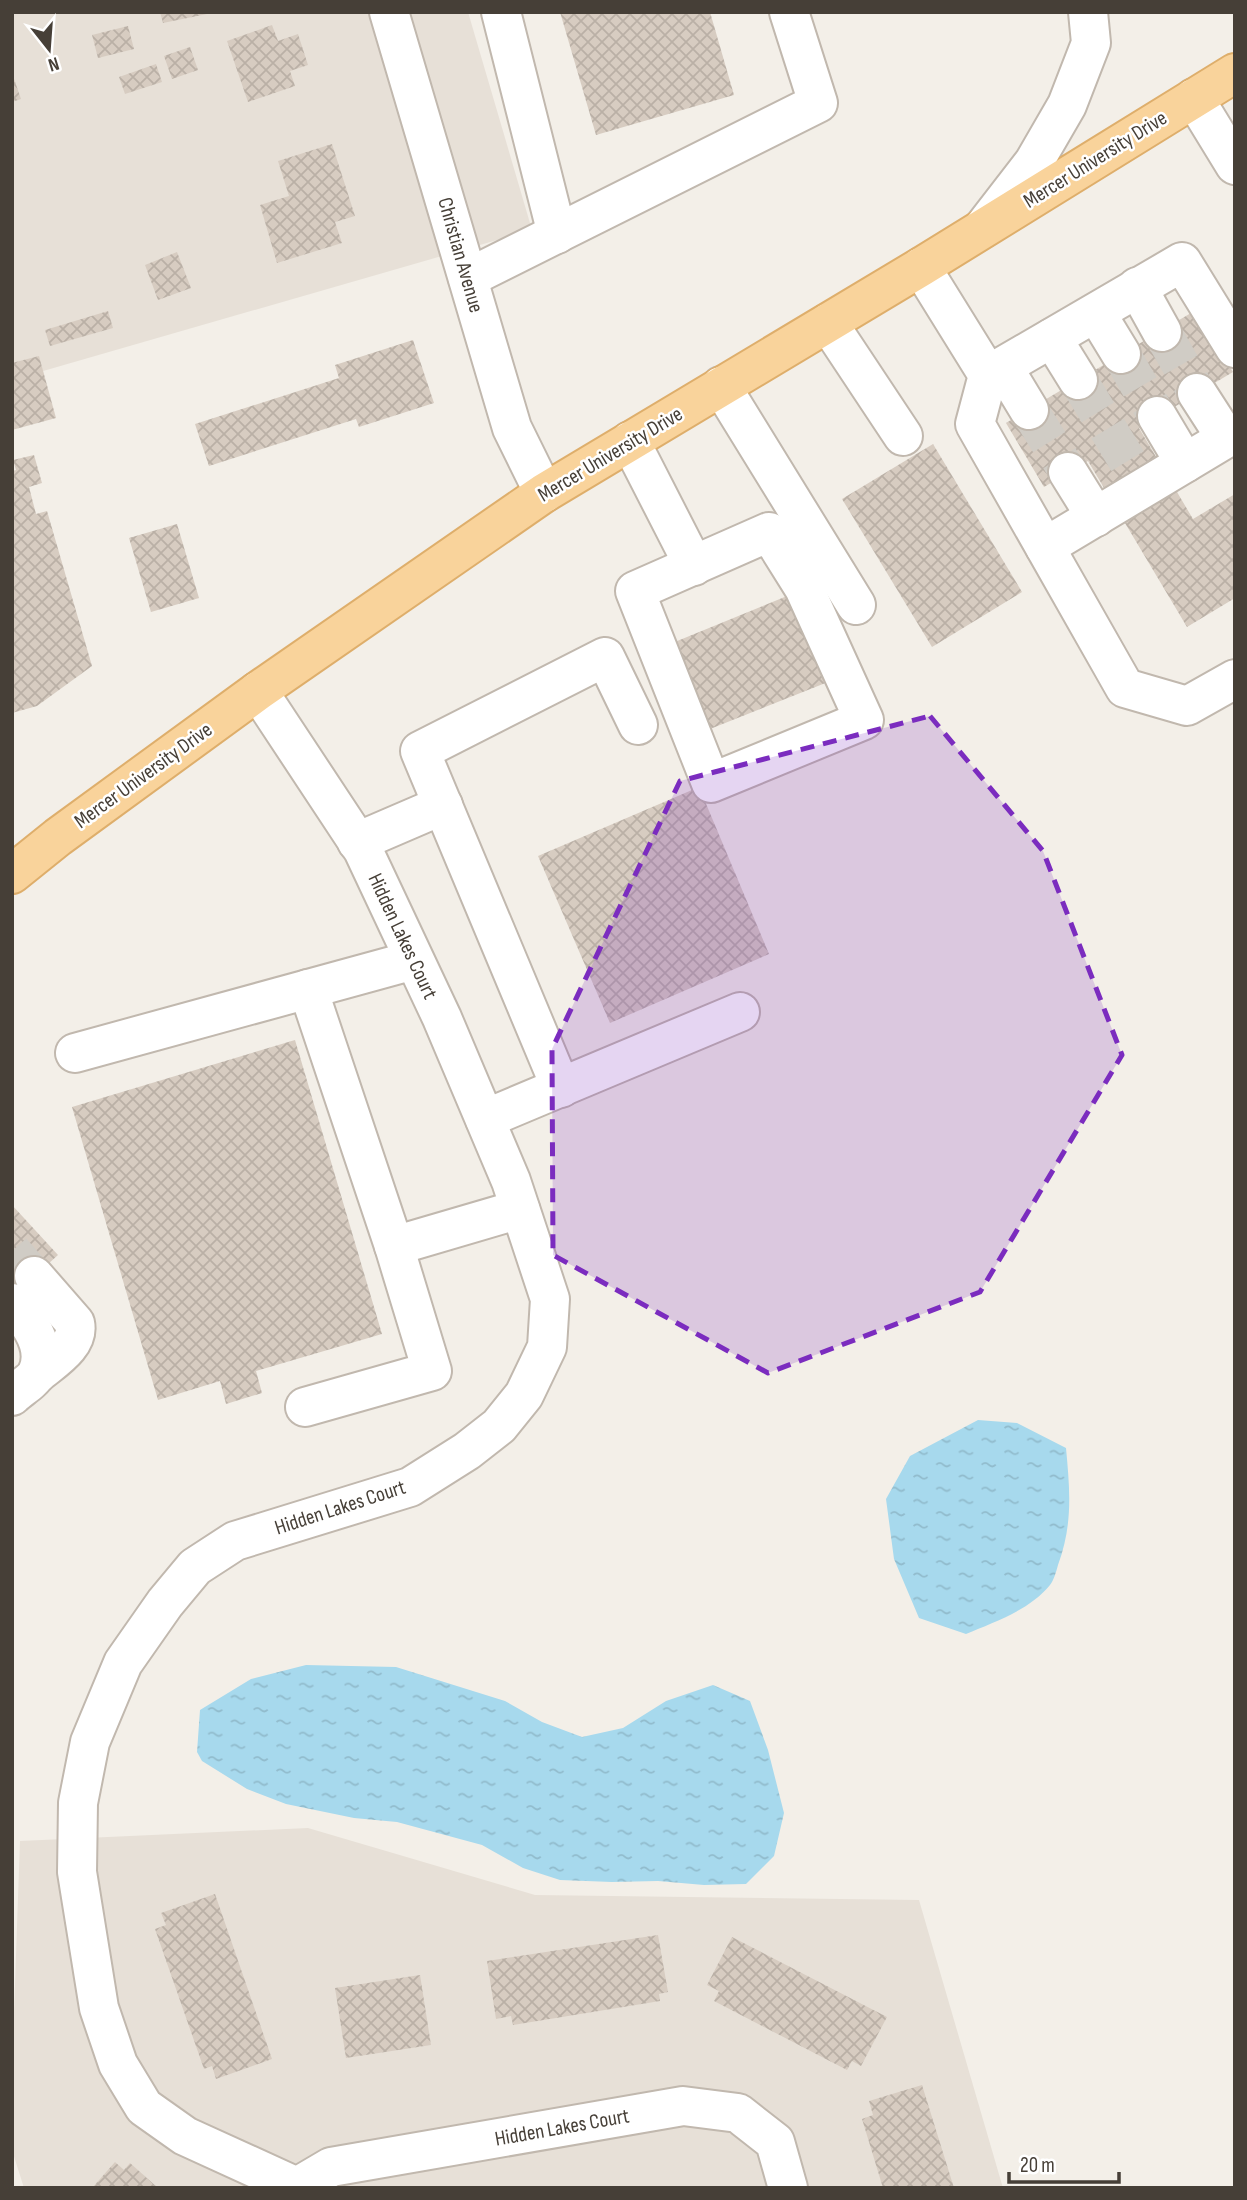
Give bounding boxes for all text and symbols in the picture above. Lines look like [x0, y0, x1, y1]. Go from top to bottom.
north arrow [14, 14, 84, 84]
text: N [45, 51, 62, 76]
street label: Mercer University Drive [1019, 105, 1171, 214]
street label: Christian Avenue [432, 195, 489, 316]
street label: Mercer University Drive [533, 401, 687, 507]
street label: Mercer University Drive [70, 717, 217, 834]
street label: Hidden Lakes Court [363, 869, 443, 1003]
street label: Hidden Lakes Court [272, 1475, 409, 1540]
street label: Hidden Lakes Court [493, 2103, 631, 2152]
scale bar [1009, 2140, 1119, 2184]
text: 20 m [1020, 2153, 1055, 2178]

